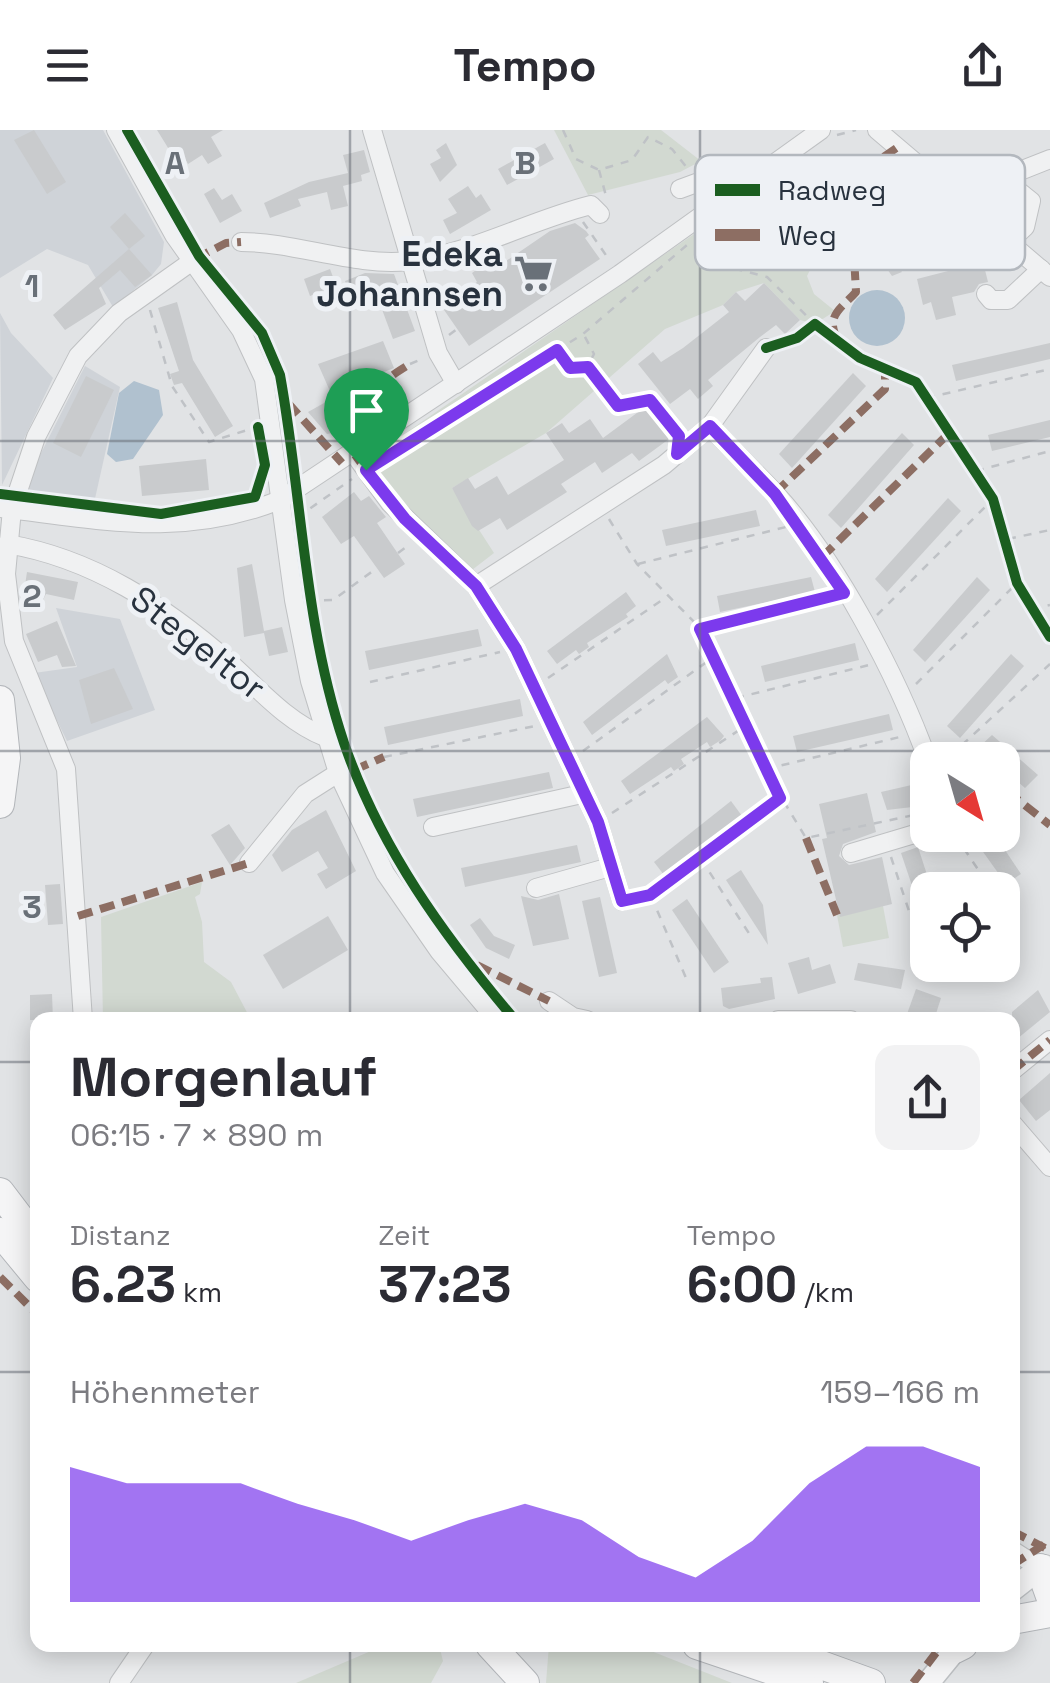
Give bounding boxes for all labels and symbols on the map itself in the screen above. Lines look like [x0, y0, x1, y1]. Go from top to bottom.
text: A [165, 143, 185, 183]
text: B [514, 143, 536, 183]
legend [695, 155, 1025, 270]
text: Radweg [778, 172, 886, 208]
text: Weg [778, 217, 837, 253]
place label: Edeka Johannsen [317, 232, 503, 316]
supermarket icon: Edeka Johannsen [512, 253, 554, 295]
text: 1 [25, 266, 39, 306]
pin [324, 368, 409, 471]
text: 2 [22, 576, 42, 616]
street label: Stegeltor [122, 576, 274, 710]
north arrow [910, 742, 1020, 852]
text: 3 [22, 887, 42, 927]

